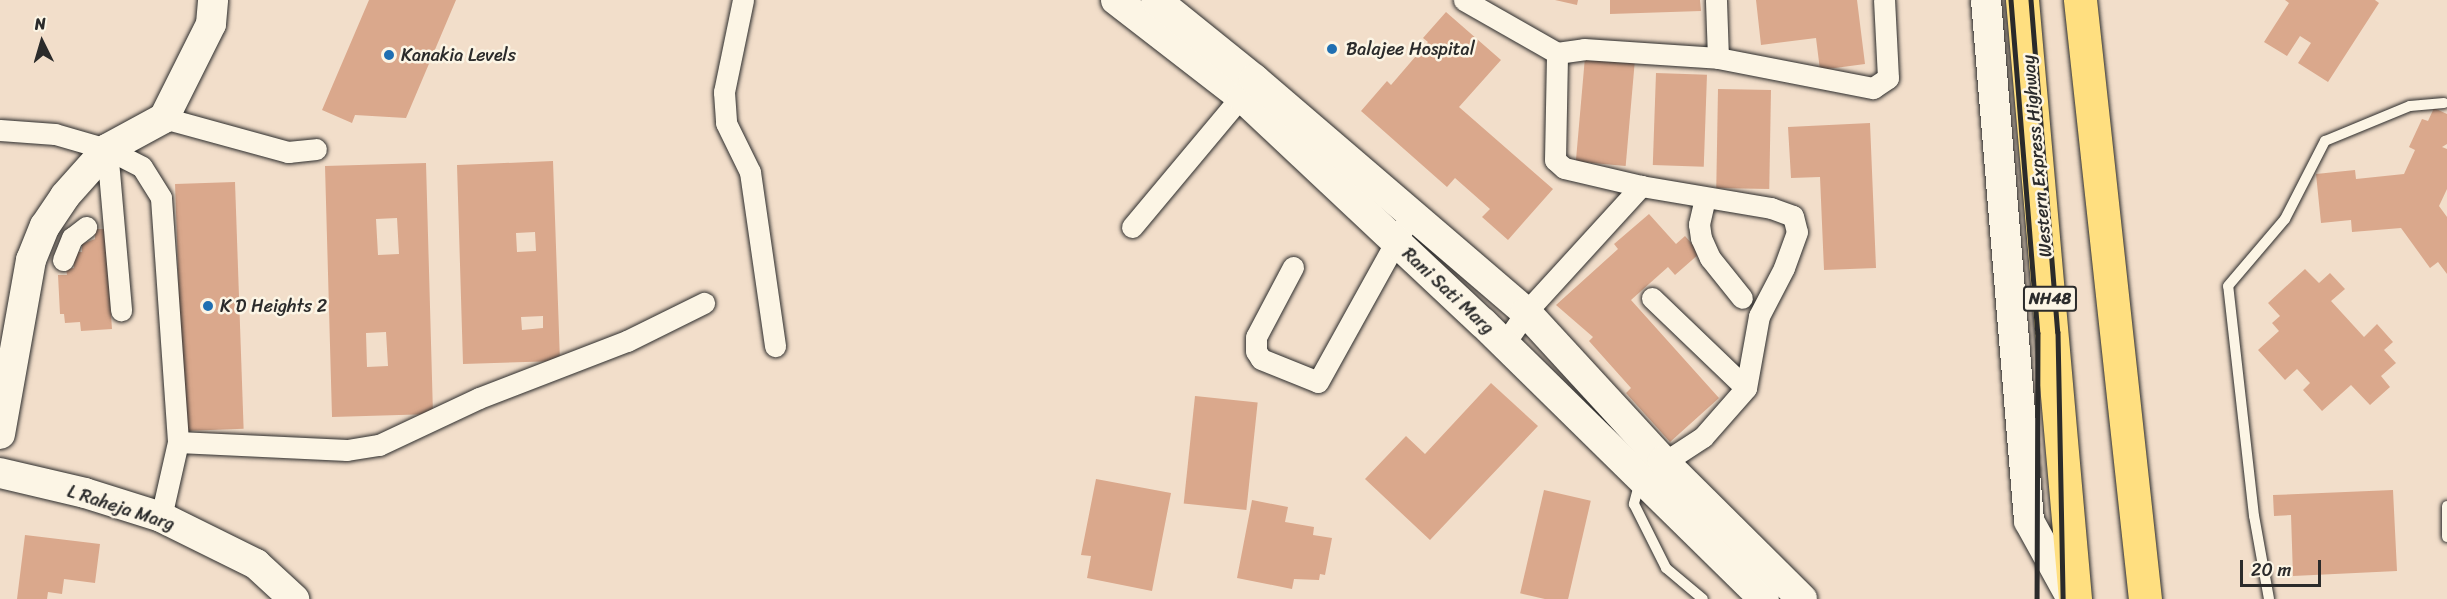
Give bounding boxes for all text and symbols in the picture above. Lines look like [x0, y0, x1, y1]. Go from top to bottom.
text: N [34, 9, 47, 38]
north arrow [12, 12, 72, 72]
place label: Balajee Hospital [1346, 38, 1475, 60]
marker: Balajee Hospital [1323, 40, 1341, 58]
place label: Kanakia Levels [401, 44, 516, 66]
marker: Kanakia Levels [382, 48, 396, 62]
street label: Western Express Highway [2017, 53, 2057, 259]
street label: Rani Sati Marg [1398, 243, 1498, 339]
road number: NH48 [2022, 286, 2078, 312]
place label: K D Heights 2 [220, 295, 327, 317]
marker: K D Heights 2 [201, 299, 215, 313]
street label: L Raheja Marg [65, 481, 177, 535]
scale bar [2243, 548, 2324, 586]
text: 20 m [2251, 554, 2291, 586]

